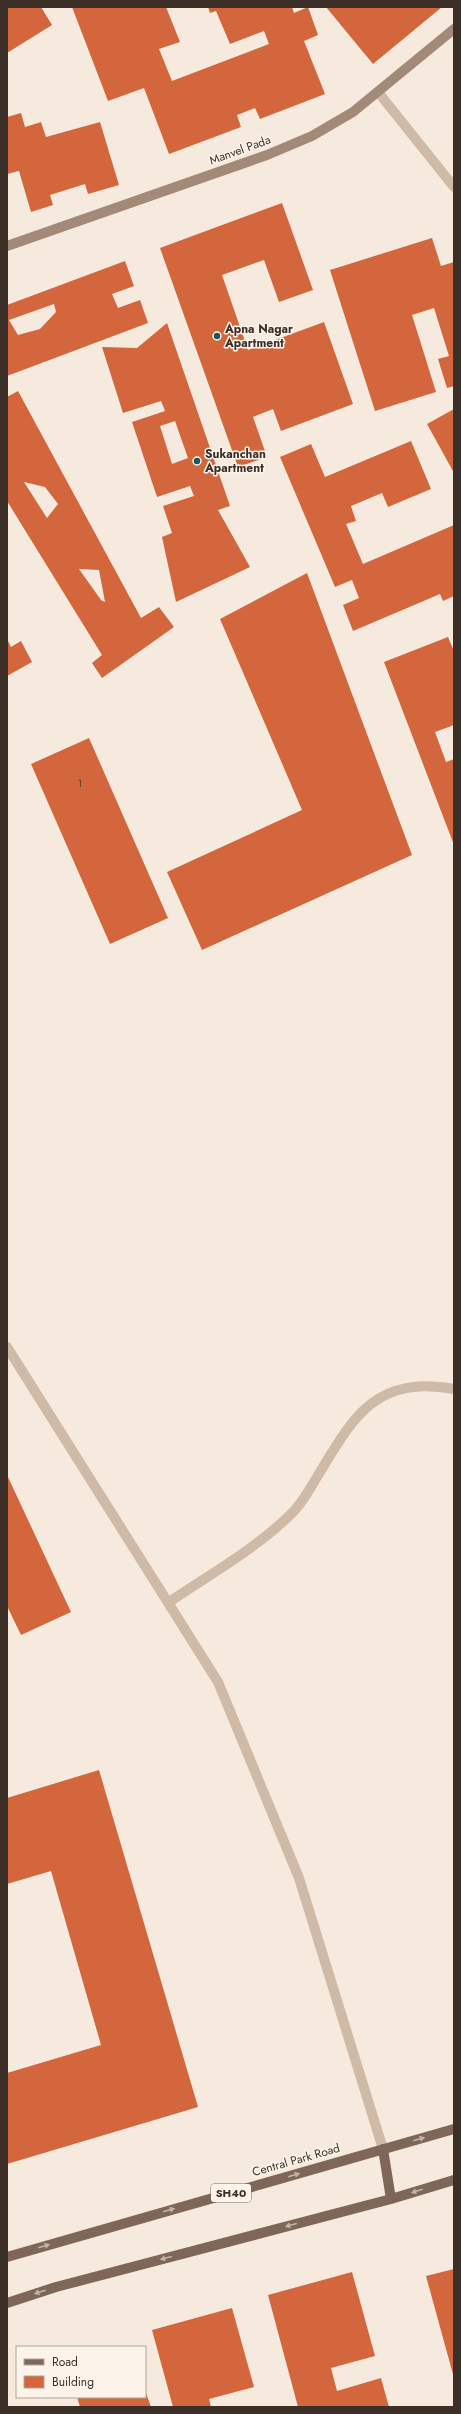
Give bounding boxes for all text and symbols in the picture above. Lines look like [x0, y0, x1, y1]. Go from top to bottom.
street label: Manvel Pada [207, 131, 273, 169]
place label: Apna Nagar Apartment [224, 320, 293, 352]
marker: Apna Nagar Apartment [212, 331, 222, 341]
place label: Sukanchan Apartment [204, 445, 266, 477]
marker: Sukanchan Apartment [192, 456, 202, 466]
house number: 1 [78, 776, 82, 791]
one-way arrow [414, 2136, 426, 2142]
street label: Central Park Road [250, 2139, 342, 2181]
one-way arrow [288, 2171, 301, 2177]
road number: SH40 [211, 2184, 251, 2202]
one-way arrow [410, 2188, 422, 2194]
one-way arrow [164, 2207, 176, 2213]
one-way arrow [285, 2223, 298, 2229]
one-way arrow [39, 2243, 51, 2249]
one-way arrow [159, 2256, 172, 2262]
one-way arrow [34, 2289, 46, 2295]
legend [16, 2346, 146, 2398]
text: Road [52, 2353, 78, 2371]
text: Building [52, 2373, 94, 2391]

